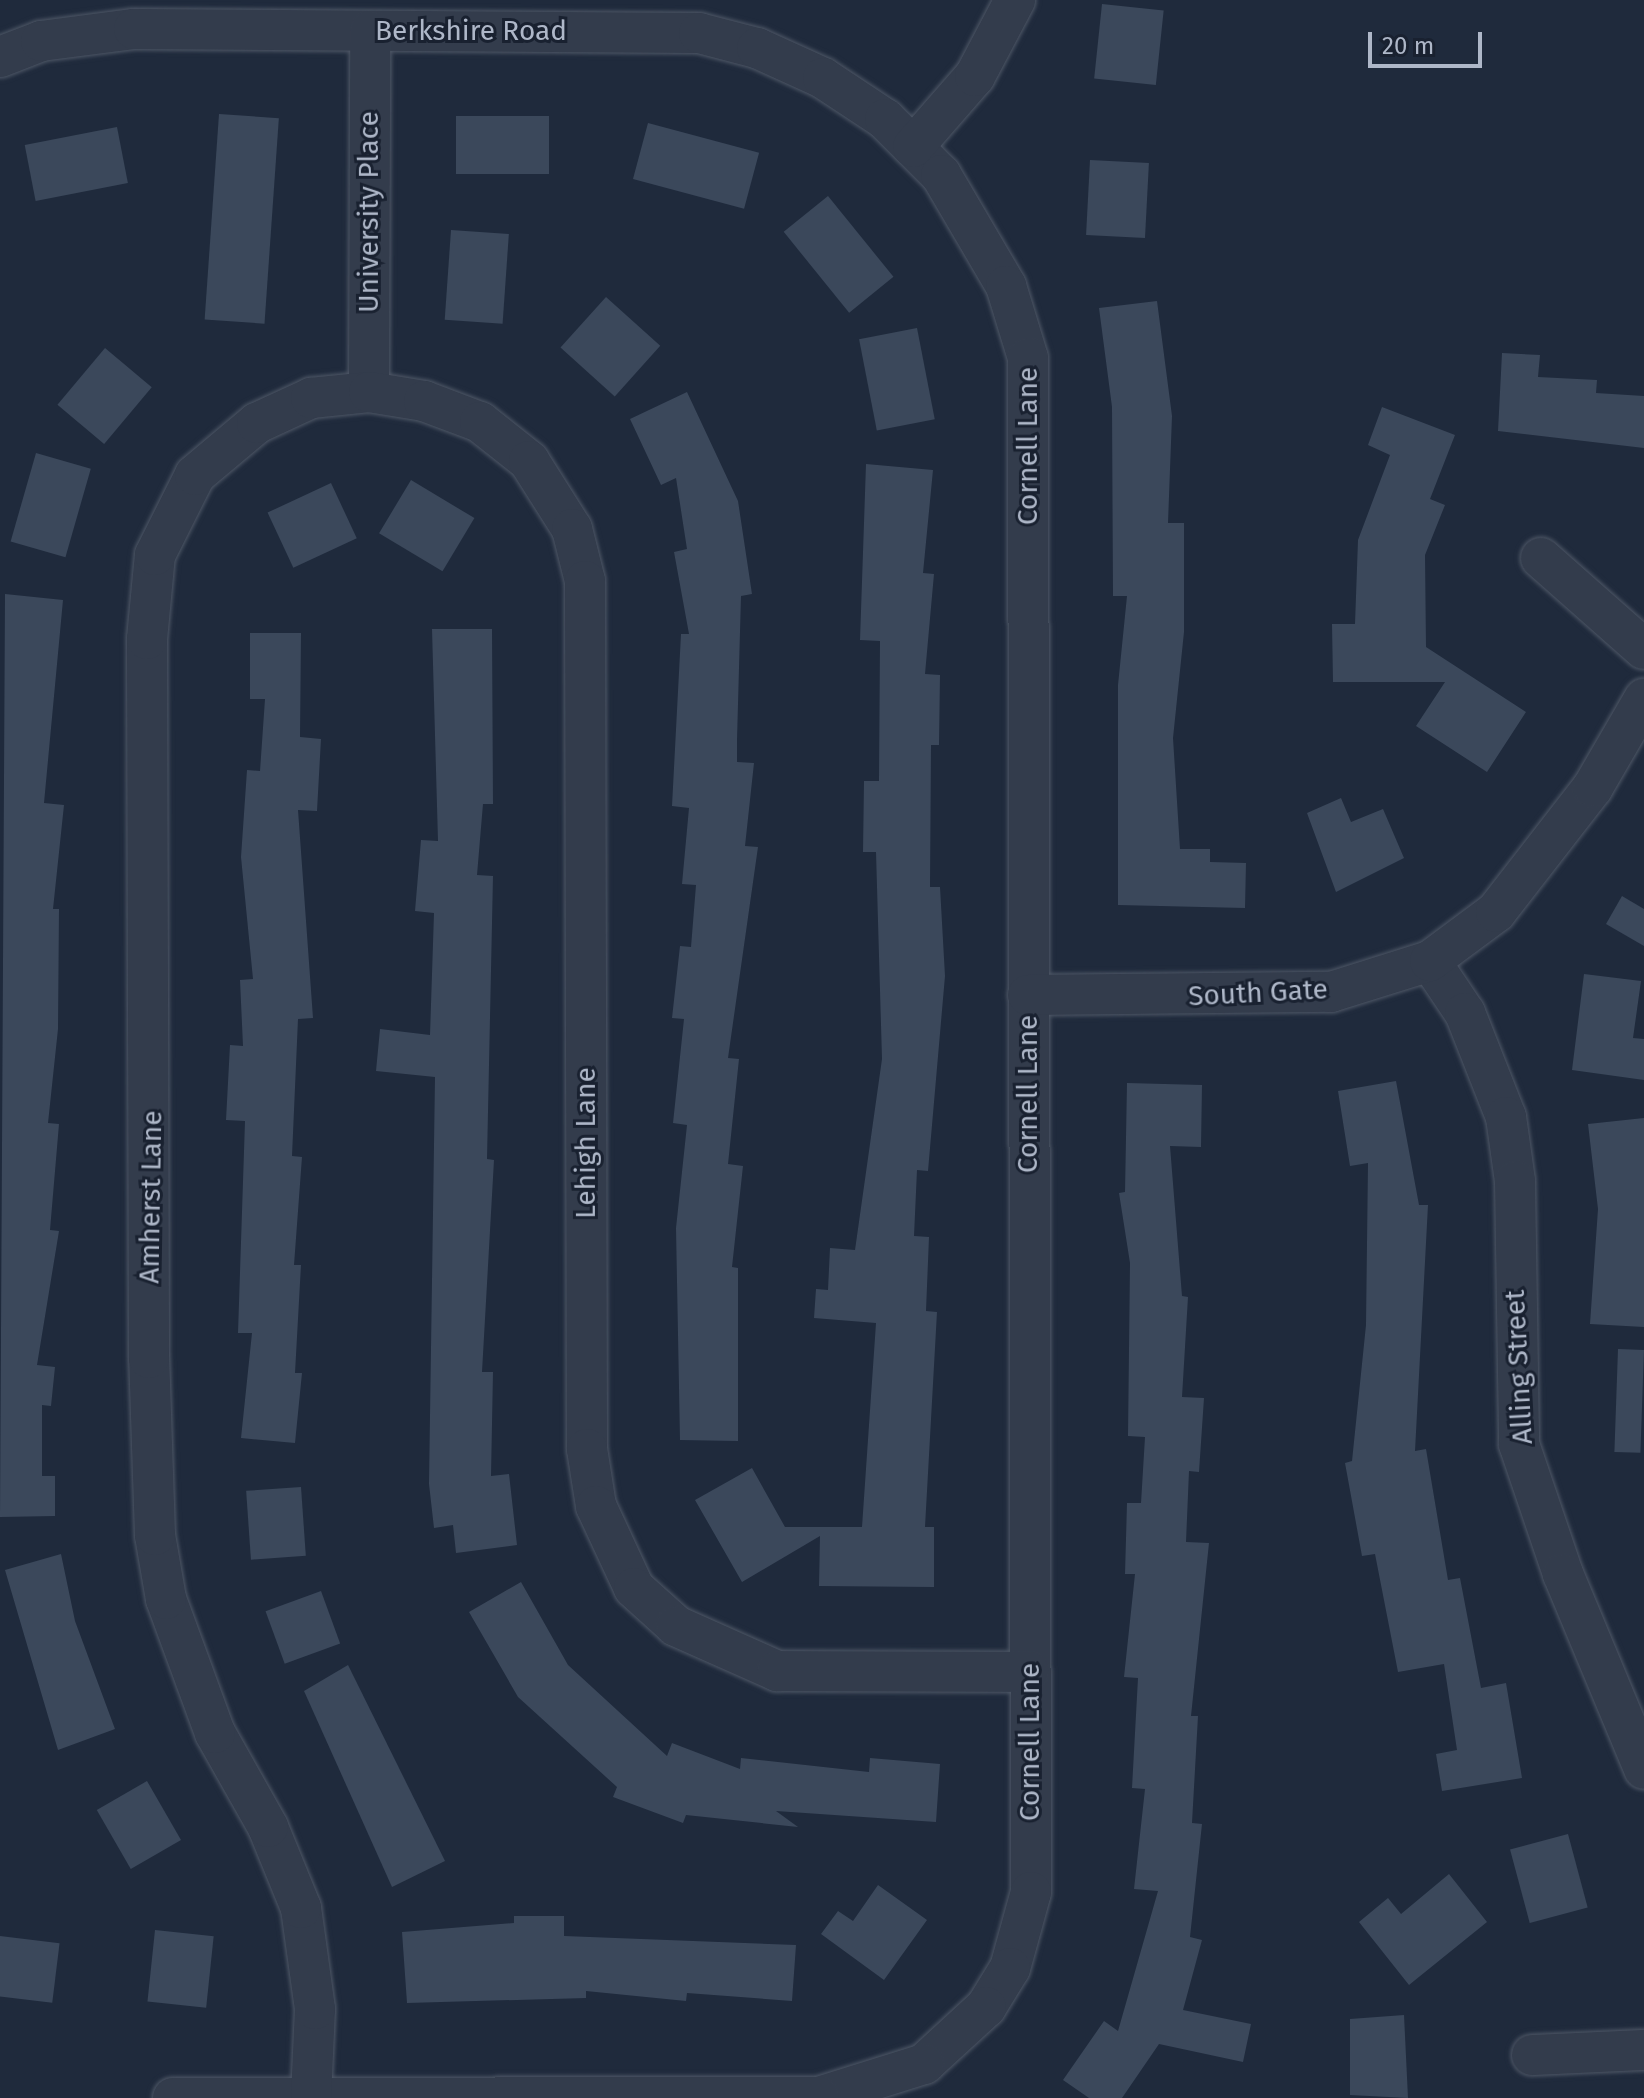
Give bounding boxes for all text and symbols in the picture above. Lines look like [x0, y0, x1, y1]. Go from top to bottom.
street label: Berkshire Road [375, 14, 567, 48]
scale bar [1372, 16, 1486, 66]
text: 20 m [1382, 32, 1434, 60]
street label: University Place [352, 111, 386, 313]
street label: Cornell Lane [1011, 367, 1045, 525]
street label: South Gate [1187, 973, 1329, 1013]
street label: Cornell Lane [1011, 1015, 1045, 1173]
street label: Lehigh Lane [569, 1067, 603, 1219]
street label: Amherst Lane [133, 1110, 169, 1284]
street label: Alling Street [1498, 1289, 1540, 1445]
street label: Cornell Lane [1013, 1663, 1047, 1821]

